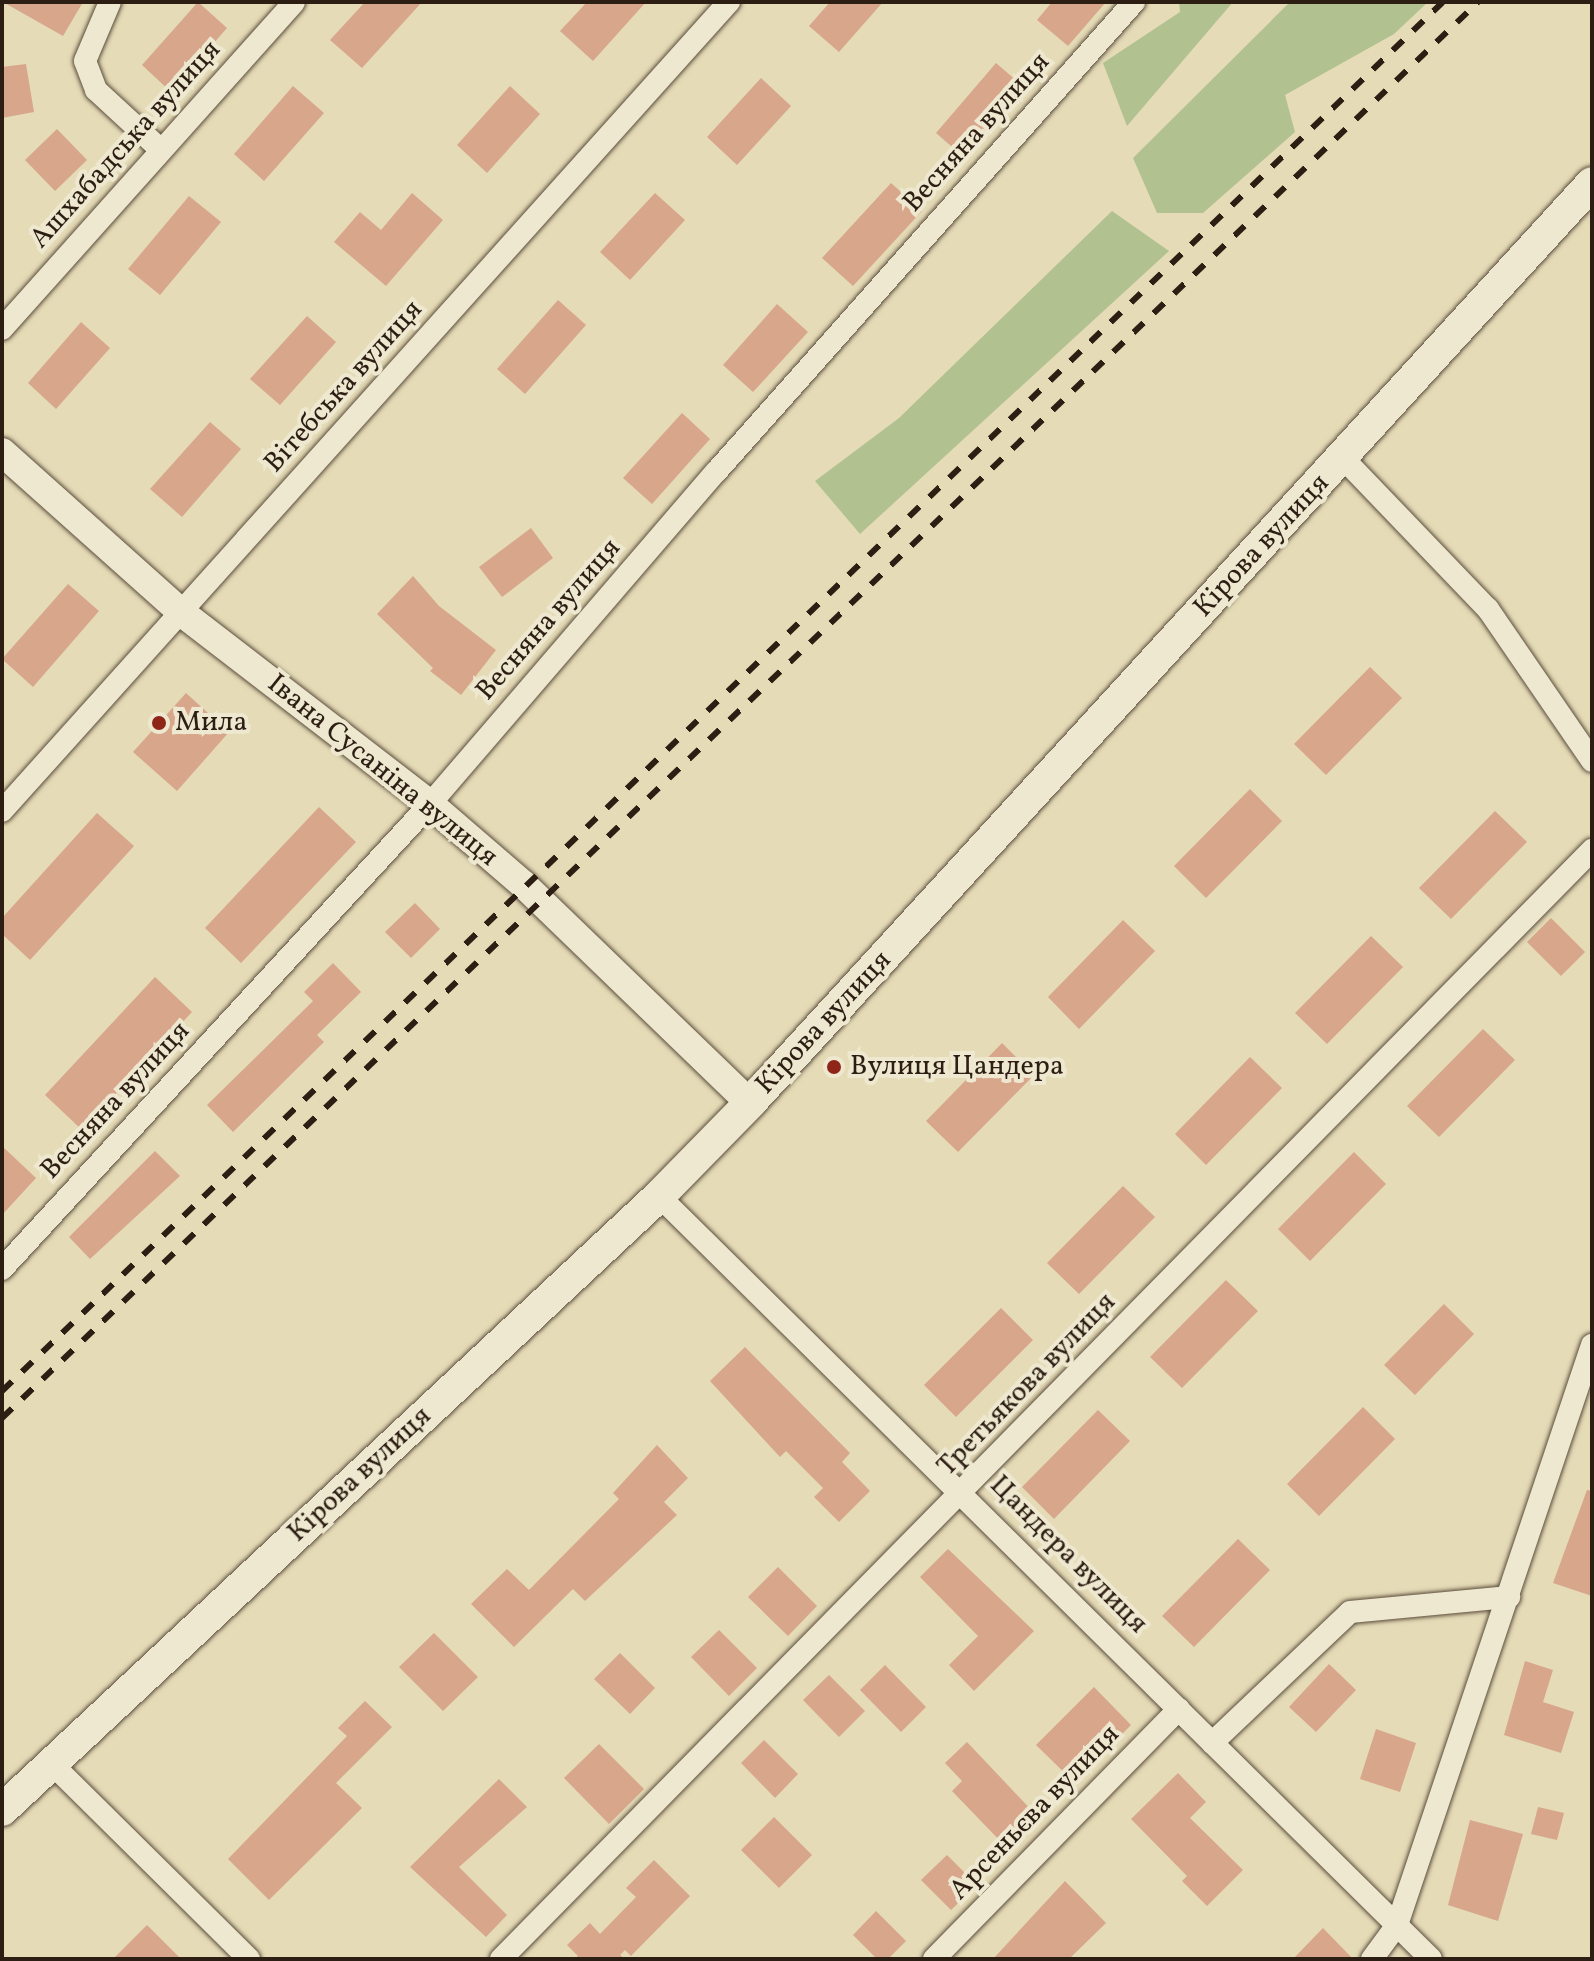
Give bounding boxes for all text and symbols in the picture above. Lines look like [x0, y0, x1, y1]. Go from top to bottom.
street label: Ашхабадська вулиця [24, 34, 228, 256]
street label: Весняна вулиця [897, 46, 1057, 220]
street label: Вітебська вулиця [258, 294, 430, 480]
street label: Кірова вулиця [1187, 467, 1337, 625]
street label: Весняна вулиця [470, 532, 628, 708]
street label: Івана Сусаніна вулиця [260, 668, 504, 874]
place label: Мила [175, 706, 247, 740]
marker: Мила [150, 714, 168, 732]
street label: Кірова вулиця [749, 944, 899, 1102]
street label: Весняна вулиця [34, 1015, 198, 1187]
place label: Вулиця Цандера [850, 1050, 1064, 1084]
marker: Вулиця Цандера [825, 1058, 843, 1076]
street label: Третьякова вулиця [931, 1286, 1123, 1484]
street label: Кірова вулиця [281, 1400, 439, 1550]
street label: Цандера вулиця [982, 1469, 1154, 1641]
street label: Арсеньєва вулиця [943, 1718, 1127, 1908]

